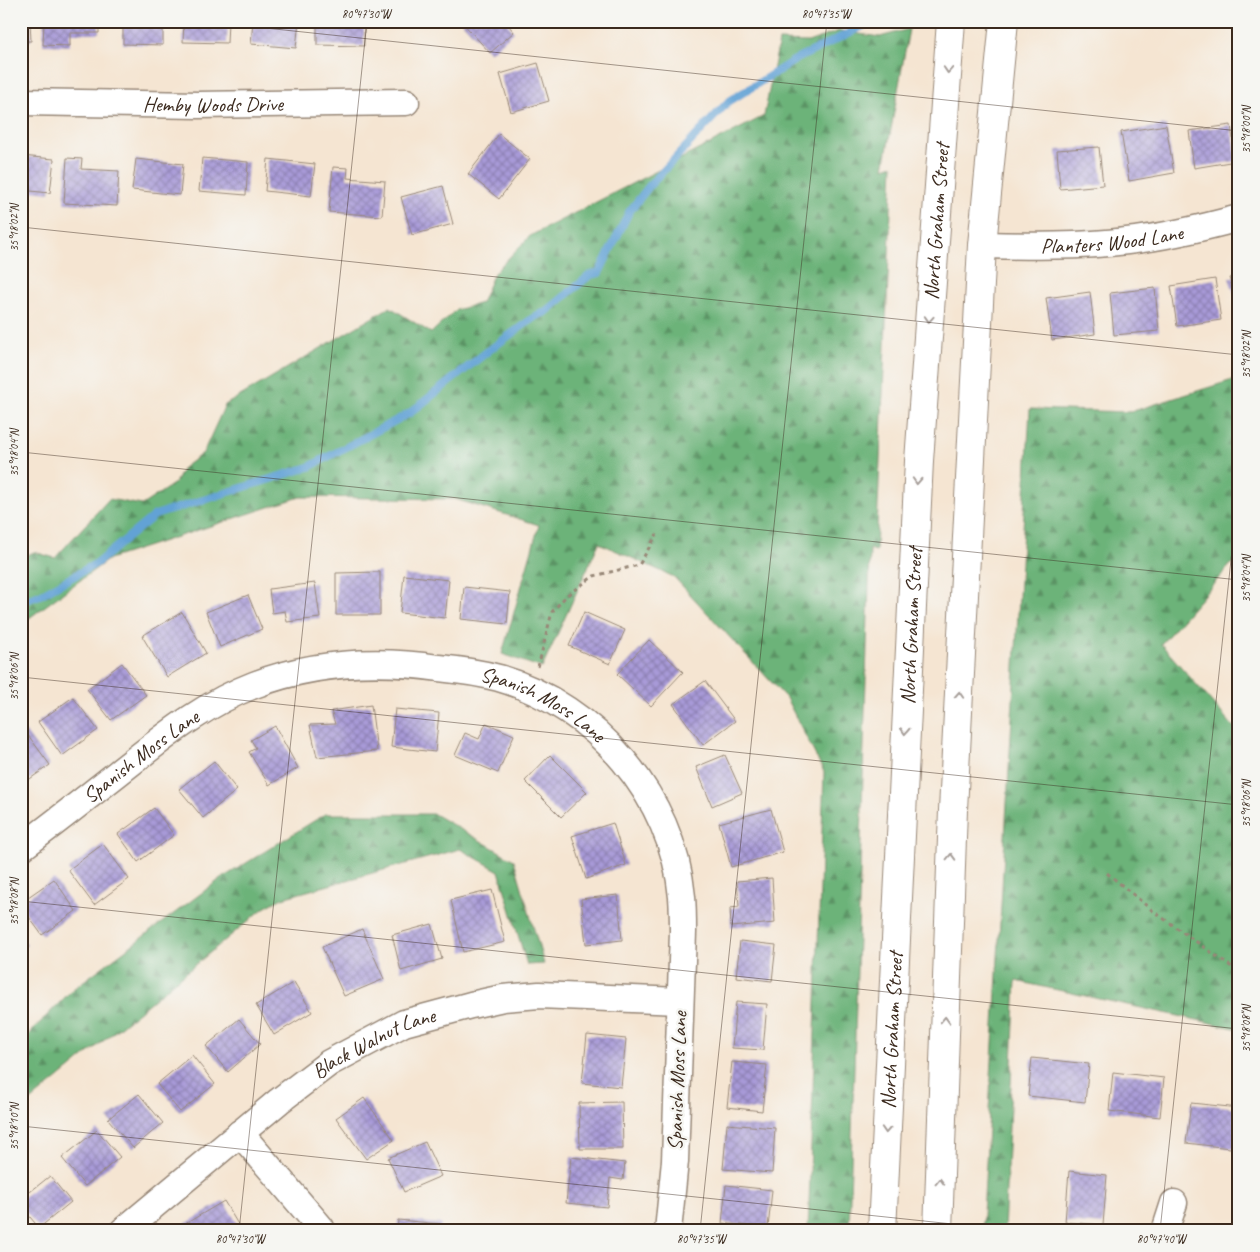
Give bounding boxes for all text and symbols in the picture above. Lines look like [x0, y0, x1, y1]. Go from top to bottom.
text: 80°47'30"W [342, 6, 393, 22]
text: 80°47'35"W [802, 6, 853, 22]
one-way arrow [942, 66, 953, 74]
street label: Hemby Woods Drive [143, 91, 284, 118]
text: 35°18'00"N [1238, 105, 1254, 154]
street label: North Graham Street [918, 139, 955, 301]
text: 35°18'02"N [6, 203, 22, 252]
street label: Planters Wood Lane [1041, 219, 1186, 259]
one-way arrow [924, 315, 935, 323]
text: 35°18'02"N [1238, 330, 1254, 379]
text: 35°18'04"N [6, 428, 22, 477]
one-way arrow [912, 478, 923, 486]
street label: North Graham Street [894, 544, 928, 705]
text: 35°18'04"N [1238, 554, 1254, 603]
text: 35°18'06"N [6, 652, 22, 701]
street label: Spanish Moss Lane [478, 661, 612, 748]
one-way arrow [953, 691, 964, 699]
street label: Spanish Moss Lane [78, 703, 205, 809]
one-way arrow [899, 727, 910, 735]
text: 35°18'06"N [1238, 779, 1254, 828]
one-way arrow [946, 853, 956, 860]
text: 35°18'08"N [6, 877, 22, 926]
street label: North Graham Street [875, 948, 909, 1109]
street label: Black Walnut Lane [307, 1002, 439, 1084]
text: 35°18'08"N [1238, 1004, 1254, 1053]
street label: Spanish Moss Lane [662, 1010, 692, 1151]
one-way arrow [940, 1015, 951, 1023]
text: 35°18'10"N [6, 1102, 22, 1151]
one-way arrow [881, 1126, 892, 1134]
one-way arrow [934, 1178, 945, 1186]
text: 80°47'30"W [216, 1231, 267, 1247]
text: 80°47'35"W [677, 1231, 728, 1247]
text: 80°47'40"W [1137, 1231, 1188, 1247]

